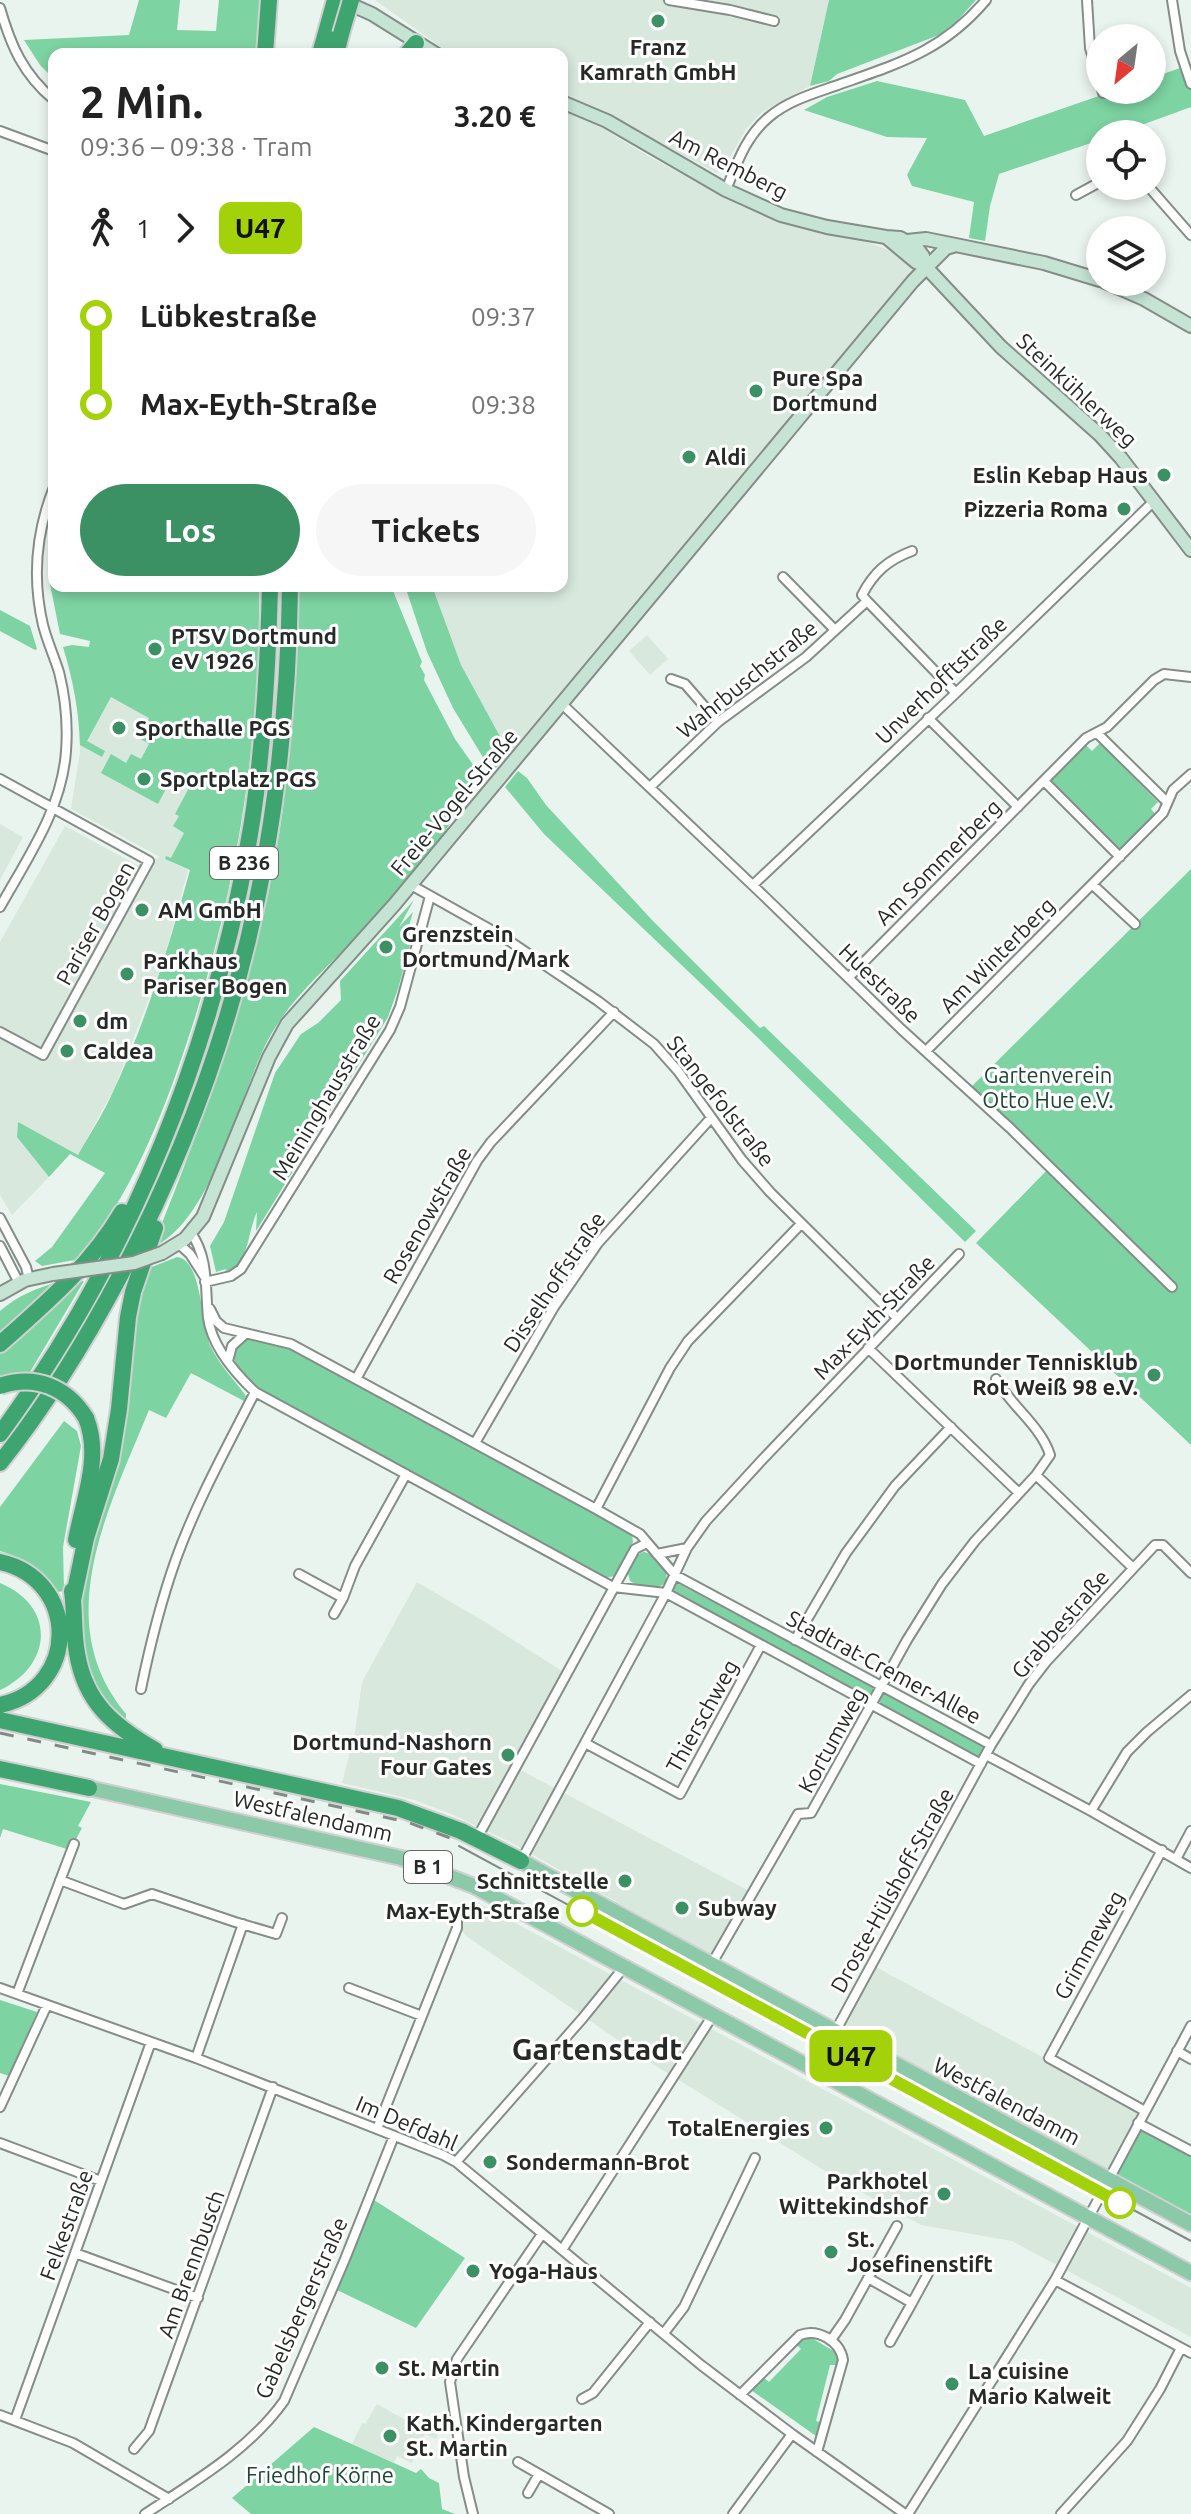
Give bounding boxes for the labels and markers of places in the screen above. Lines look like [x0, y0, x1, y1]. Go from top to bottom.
marker: Franz Kamrath GmbH [649, 12, 667, 30]
place label: Franz Kamrath GmbH [579, 34, 737, 84]
place label: Pure Spa Dortmund [772, 365, 878, 415]
marker: Pure Spa Dortmund [747, 382, 765, 400]
place label: Aldi [705, 444, 746, 469]
marker: Aldi [680, 448, 698, 466]
place label: Eslin Kebap Haus [972, 462, 1148, 487]
marker: Eslin Kebap Haus [1155, 466, 1173, 484]
place label: Pizzeria Roma [964, 496, 1108, 521]
marker: Pizzeria Roma [1115, 500, 1133, 518]
place label: PTSV Dortmund eV 1926 [171, 623, 337, 673]
marker: PTSV Dortmund eV 1926 [146, 640, 164, 658]
place label: Sporthalle PGS [135, 715, 290, 740]
marker: Sporthalle PGS [110, 719, 128, 737]
place label: Sportplatz PGS [160, 766, 317, 791]
marker: Sportplatz PGS [135, 770, 153, 788]
place label: AM GmbH [158, 897, 262, 922]
marker: AM GmbH [133, 901, 151, 919]
place label: Grenzstein Dortmund/Mark [402, 921, 570, 971]
marker: Grenzstein Dortmund/Mark [377, 938, 395, 956]
place label: Parkhaus Pariser Bogen [143, 948, 287, 998]
marker: Parkhaus Pariser Bogen [118, 965, 136, 983]
place label: dm [96, 1008, 128, 1033]
marker: dm [71, 1012, 89, 1030]
place label: Caldea [83, 1038, 154, 1063]
marker: Caldea [58, 1042, 76, 1060]
place label: Dortmunder Tennisklub Rot Weiß 98 e.V. [894, 1349, 1138, 1399]
marker: Dortmunder Tennisklub Rot Weiß 98 e.V. [1145, 1366, 1163, 1384]
place label: Dortmund-Nashorn Four Gates [292, 1729, 492, 1779]
marker: Dortmund-Nashorn Four Gates [499, 1746, 517, 1764]
place label: Schnittstelle [477, 1868, 609, 1893]
marker: Schnittstelle [616, 1872, 634, 1890]
place label: Subway [698, 1895, 777, 1920]
marker: Max-Eyth-Straße [567, 1896, 597, 1926]
place label: Max-Eyth-Straße [386, 1898, 560, 1923]
marker: Subway [673, 1899, 691, 1917]
place label: TotalEnergies [668, 2115, 810, 2140]
marker: TotalEnergies [817, 2119, 835, 2137]
place label: Sondermann-Brot [506, 2149, 690, 2174]
marker: Sondermann-Brot [481, 2153, 499, 2171]
place label: Parkhotel Wittekindshof [779, 2168, 929, 2218]
marker: Parkhotel Wittekindshof [935, 2185, 953, 2203]
unlabelled marker [1105, 2188, 1135, 2218]
place label: St. Josefinenstift [847, 2226, 993, 2276]
marker: St. Josefinenstift [822, 2243, 840, 2261]
place label: Yoga-Haus [489, 2258, 598, 2283]
marker: Yoga-Haus [464, 2262, 482, 2280]
place label: St. Martin [398, 2355, 500, 2380]
place label: La cuisine Mario Kalweit [968, 2358, 1111, 2408]
marker: St. Martin [373, 2359, 391, 2377]
marker: La cuisine Mario Kalweit [943, 2375, 961, 2393]
place label: Kath. Kindergarten St. Martin [406, 2410, 603, 2460]
marker: Kath. Kindergarten St. Martin [381, 2427, 399, 2445]

